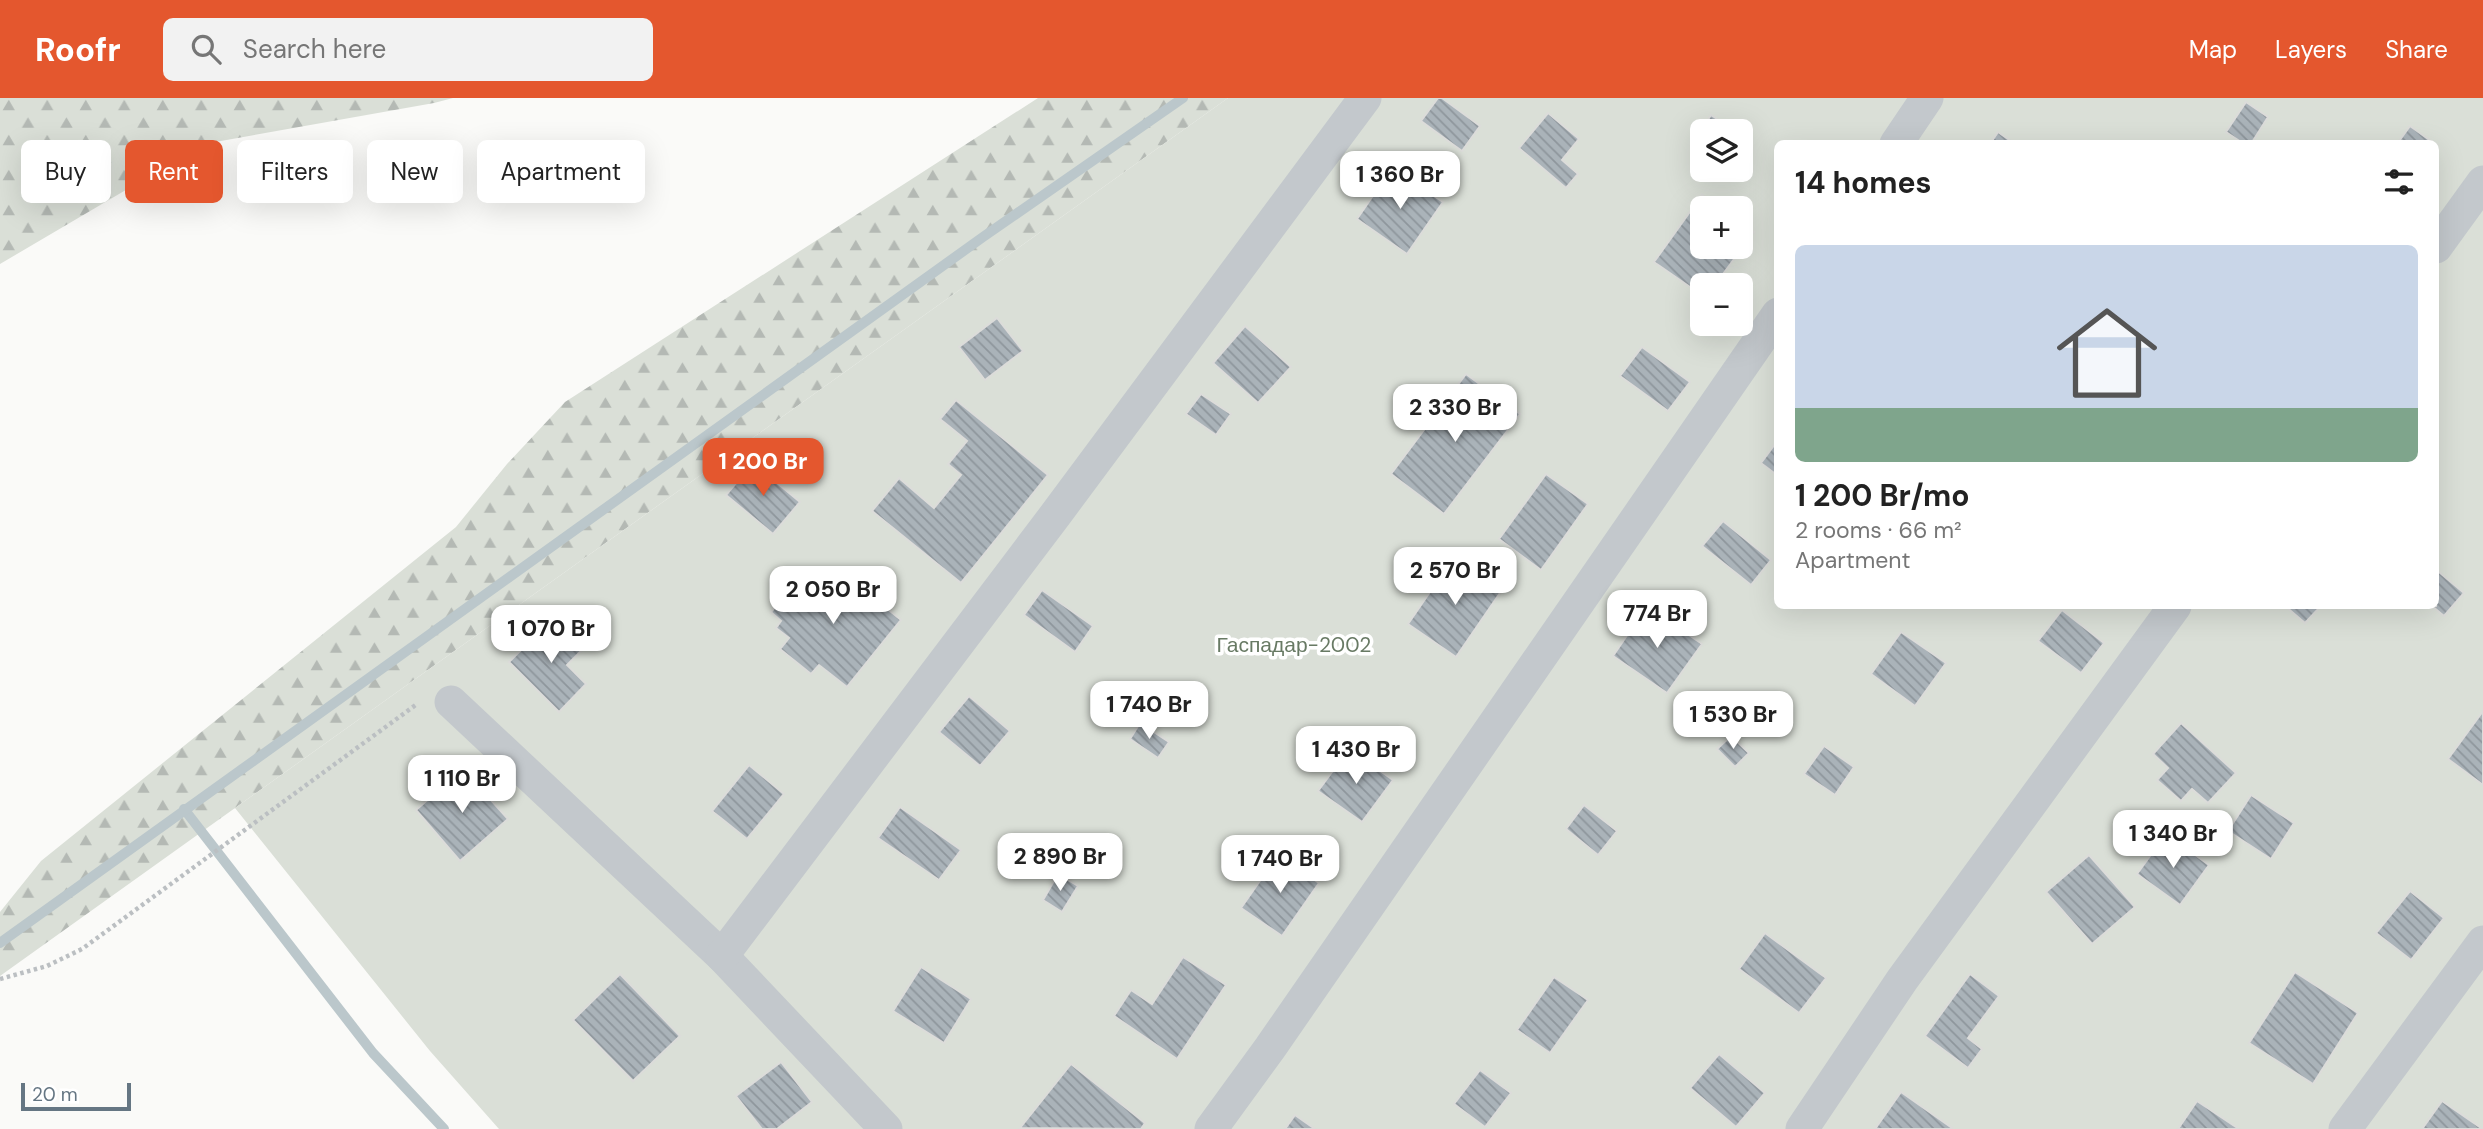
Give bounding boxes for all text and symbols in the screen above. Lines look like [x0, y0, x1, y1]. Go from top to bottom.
search box [163, 18, 653, 81]
text: Roofr [35, 28, 121, 71]
icon: search [187, 30, 225, 68]
text: Search here [243, 32, 386, 66]
text: Map [2189, 34, 2237, 65]
text: Layers [2275, 34, 2347, 65]
text: Share [2385, 34, 2448, 65]
map controls [1690, 119, 1753, 336]
button: layers [1690, 119, 1753, 182]
chip: Buy [21, 140, 111, 203]
chip: Rent [125, 140, 223, 203]
chip: Filters [237, 140, 353, 203]
chip: New [367, 140, 463, 203]
chip: Apartment [477, 140, 645, 203]
pin: 1 360 Br [1328, 152, 1472, 211]
text: 1 360 Br [1356, 159, 1444, 189]
text: 14 homes [1795, 163, 1932, 202]
icon: filters [2380, 163, 2418, 201]
button: + [1690, 196, 1753, 259]
button: − [1690, 273, 1753, 336]
icon: home [2044, 290, 2170, 416]
pin: 2 330 Br [1383, 384, 1527, 444]
text: 2 330 Br [1409, 392, 1501, 422]
pin: 1 200 Br [691, 438, 835, 498]
text: 1 200 Br [719, 446, 807, 476]
text: 1 200 Br/mo [1795, 476, 1970, 515]
text: 2 rooms · 66 m² [1795, 515, 1962, 545]
text: Apartment [1795, 545, 1910, 575]
pin: 2 570 Br [1383, 547, 1527, 607]
text: 2 570 Br [1410, 555, 1500, 585]
pin: 2 050 Br [761, 566, 905, 626]
text: 2 050 Br [786, 574, 880, 604]
pin: 774 Br [1600, 590, 1714, 650]
text: 774 Br [1623, 598, 1691, 628]
pin: 1 070 Br [479, 606, 623, 665]
text: 1 070 Br [507, 613, 595, 643]
park label: Гаспадар-2002 [1217, 631, 1371, 659]
pin: 1 740 Br [1077, 682, 1221, 741]
text: 1 740 Br [1106, 689, 1192, 719]
pin: 1 530 Br [1661, 692, 1805, 751]
text: 1 530 Br [1689, 699, 1777, 729]
pin: 1 430 Br [1284, 726, 1428, 786]
text: 1 430 Br [1312, 734, 1400, 764]
pin: 1 110 Br [390, 756, 534, 815]
text: 1 110 Br [424, 763, 500, 793]
pin: 1 340 Br [2101, 810, 2245, 870]
text: 1 340 Br [2129, 818, 2217, 848]
pin: 2 890 Br [988, 834, 1132, 893]
pin: 1 740 Br [1208, 836, 1352, 895]
text: 2 890 Br [1014, 841, 1106, 871]
text: 1 740 Br [1237, 843, 1323, 873]
scale bar [21, 1080, 131, 1112]
text: 20 m [32, 1082, 78, 1107]

